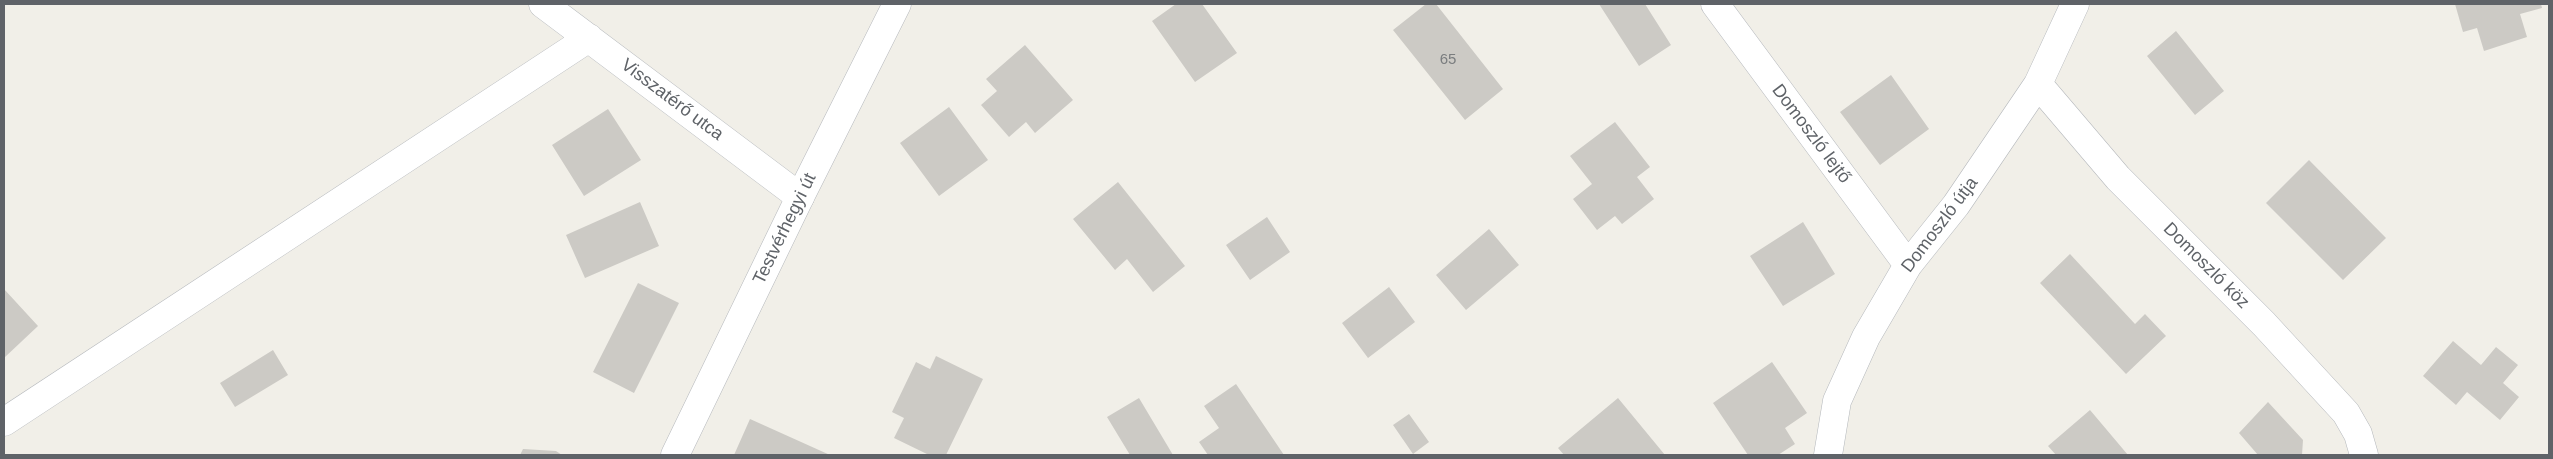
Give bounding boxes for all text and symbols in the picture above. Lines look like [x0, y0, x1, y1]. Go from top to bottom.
house number: 65 [1440, 51, 1456, 69]
street label: Visszatérő utca [616, 54, 728, 146]
street label: Domoszló lejtő [1767, 80, 1855, 188]
street label: Testvérhegyi út [749, 170, 821, 288]
street label: Domoszló útja [1897, 173, 1983, 277]
street label: Domoszló köz [2158, 218, 2254, 314]

